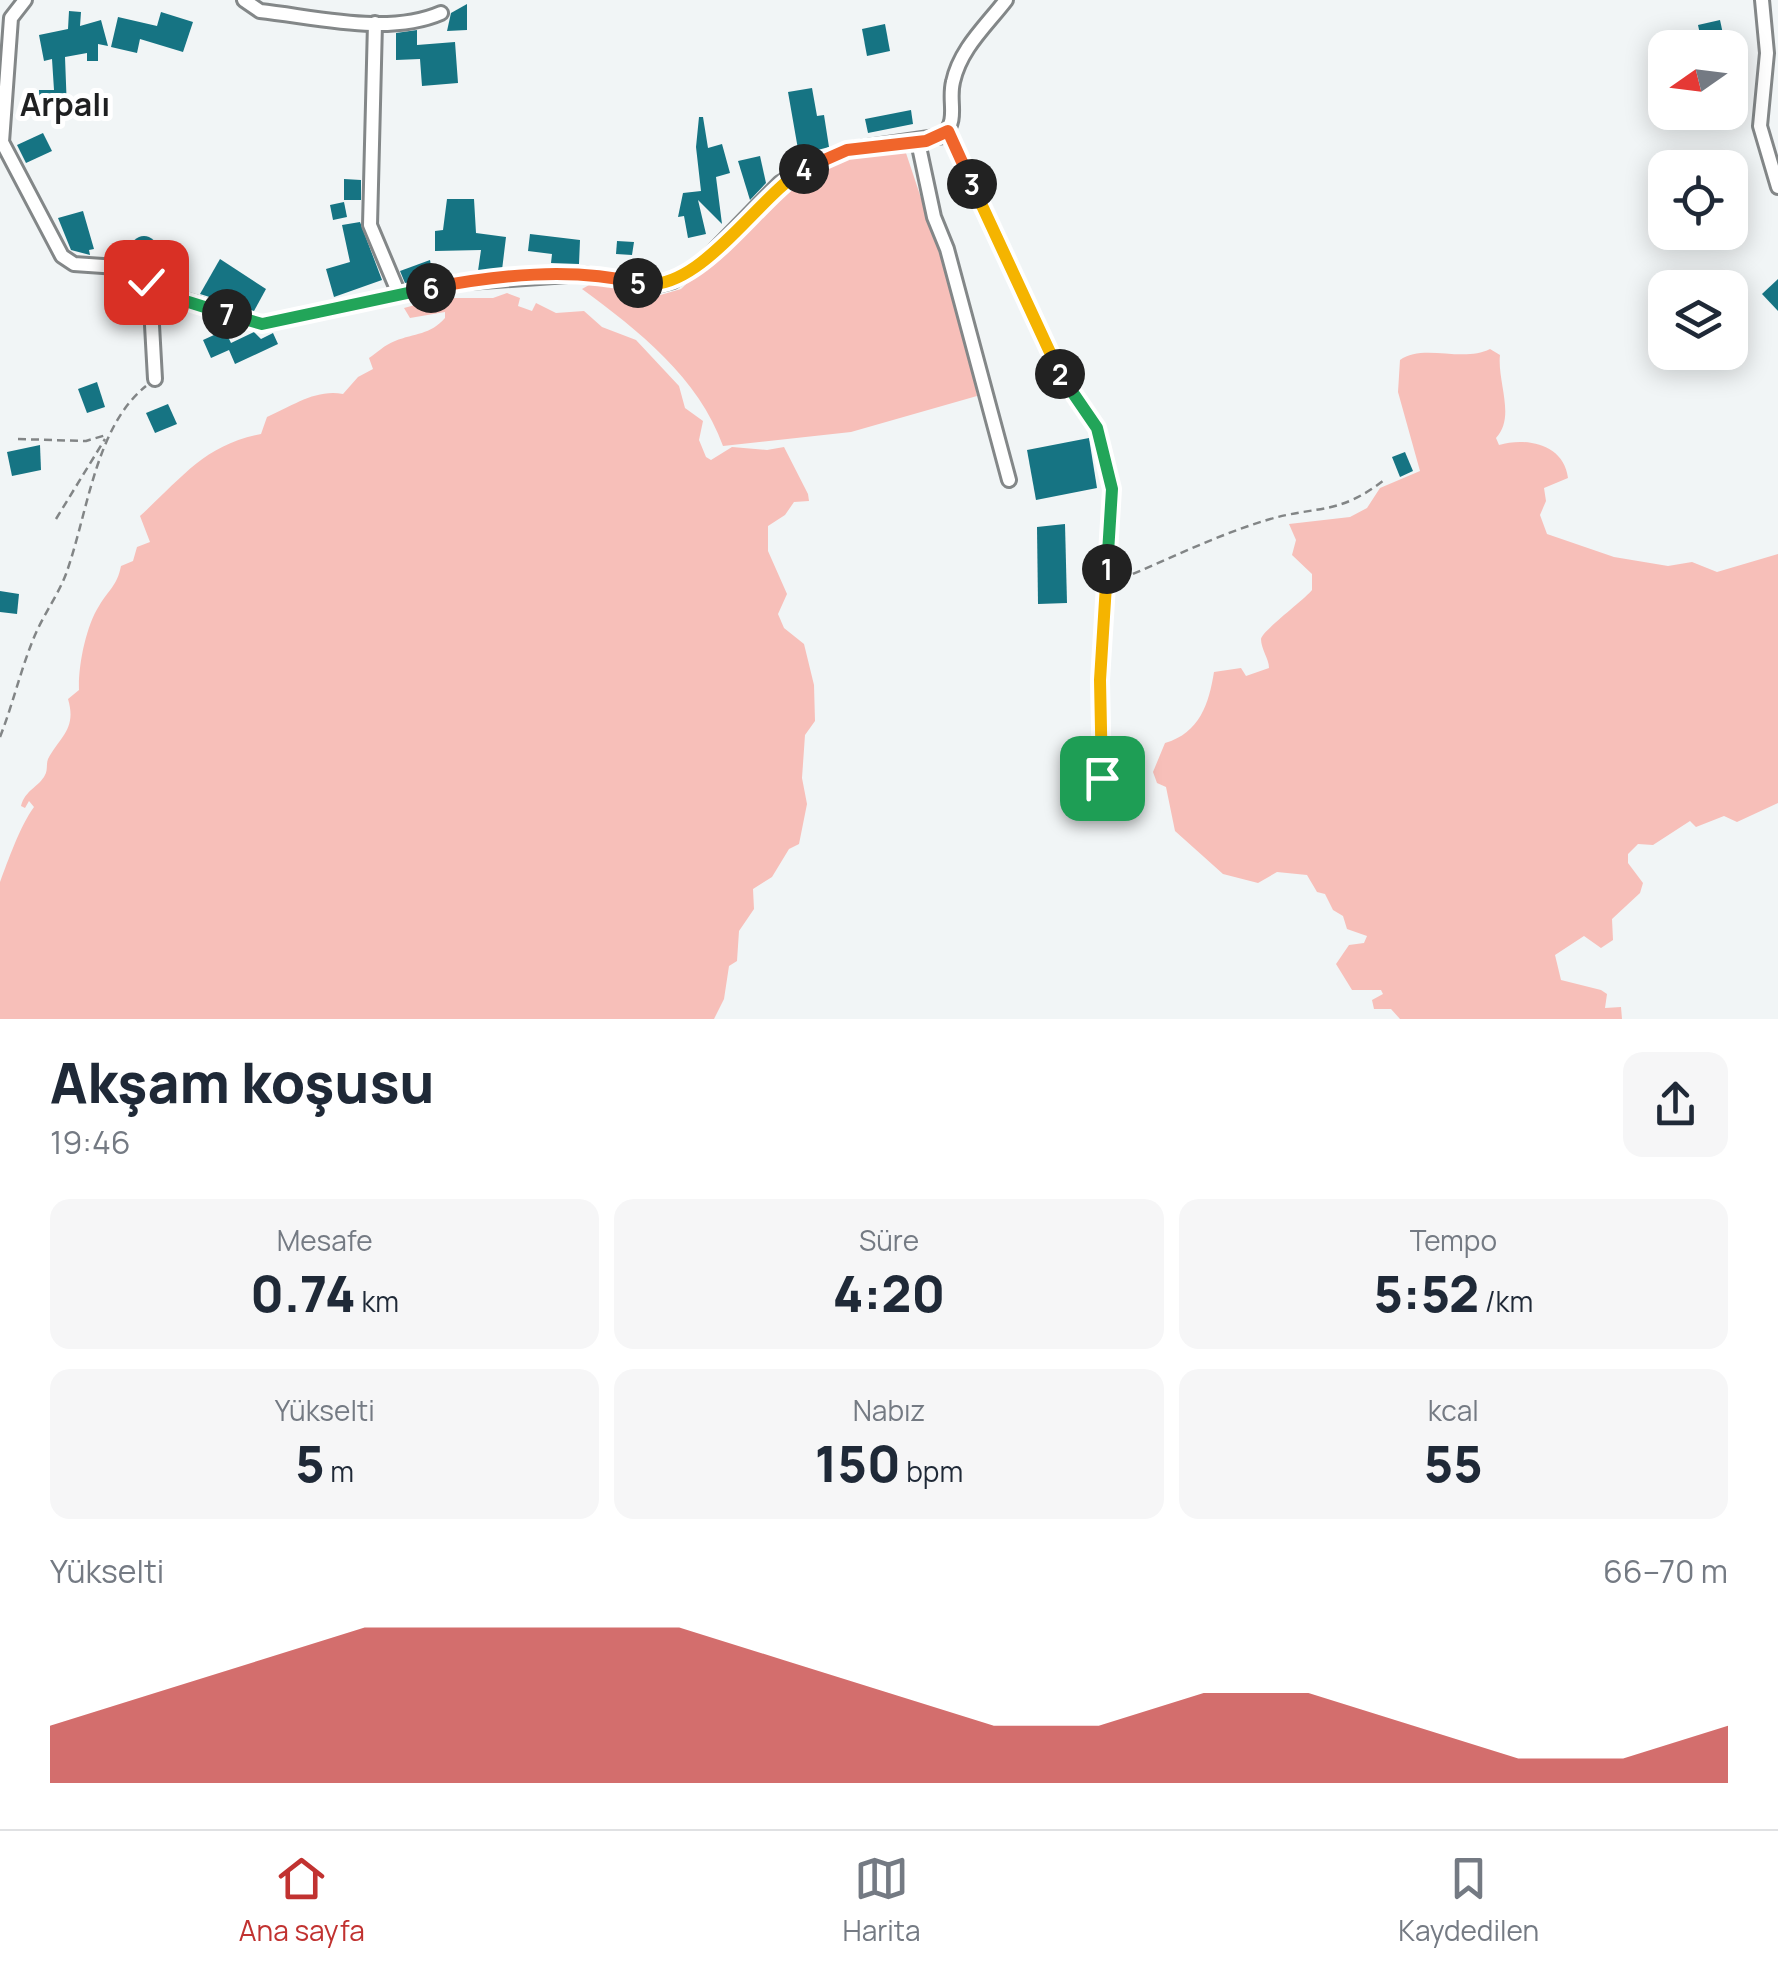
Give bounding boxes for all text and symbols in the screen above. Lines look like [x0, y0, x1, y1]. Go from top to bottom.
north arrow [1648, 30, 1748, 130]
map controls [1648, 30, 1748, 370]
district label: Arpalı [20, 82, 110, 126]
pin: 4 [779, 144, 829, 194]
text: 4 [795, 150, 813, 188]
button: locate [1648, 150, 1748, 250]
pin: 3 [947, 159, 997, 209]
text: 3 [964, 165, 980, 203]
pin [104, 240, 189, 325]
icon: check [119, 255, 174, 310]
pin: 5 [613, 258, 663, 308]
pin: 6 [406, 263, 456, 313]
text: 5 [630, 264, 646, 302]
text: 6 [422, 269, 440, 307]
button: layers [1648, 270, 1748, 370]
pin: 7 [202, 289, 252, 339]
text: 7 [220, 295, 234, 333]
pin: 2 [1035, 349, 1085, 399]
text: 2 [1052, 355, 1068, 393]
pin: 1 [1082, 544, 1132, 594]
text: 1 [1101, 550, 1113, 588]
pin [1060, 736, 1145, 821]
icon: arrive [1075, 751, 1130, 806]
text: Akşam koşusu [50, 1044, 435, 1120]
button: share [1623, 1052, 1728, 1157]
text: 19:46 [50, 1120, 131, 1164]
text: Mesafe [277, 1221, 373, 1259]
text: Süre [859, 1221, 919, 1259]
text: Tempo [1410, 1221, 1497, 1259]
text: 0.74 [250, 1259, 356, 1327]
text: 4:20 [833, 1259, 945, 1327]
text: 5:52 [1373, 1259, 1479, 1327]
text: km [356, 1282, 399, 1320]
text: /km [1479, 1282, 1533, 1320]
text: Yükselti [275, 1391, 375, 1429]
text: Nabız [853, 1391, 925, 1429]
text: kcal [1428, 1391, 1479, 1429]
text: 5 [295, 1429, 325, 1497]
text: 150 [815, 1429, 901, 1497]
text: 55 [1424, 1429, 1483, 1497]
text: m [325, 1452, 354, 1490]
text: bpm [901, 1452, 963, 1490]
text: Yükselti [50, 1549, 164, 1593]
text: 66–70 m [1603, 1549, 1728, 1593]
tab: Ana sayfa [239, 1851, 365, 1949]
tab: Harita [842, 1851, 921, 1949]
tab: Kaydedilen [1398, 1851, 1539, 1949]

